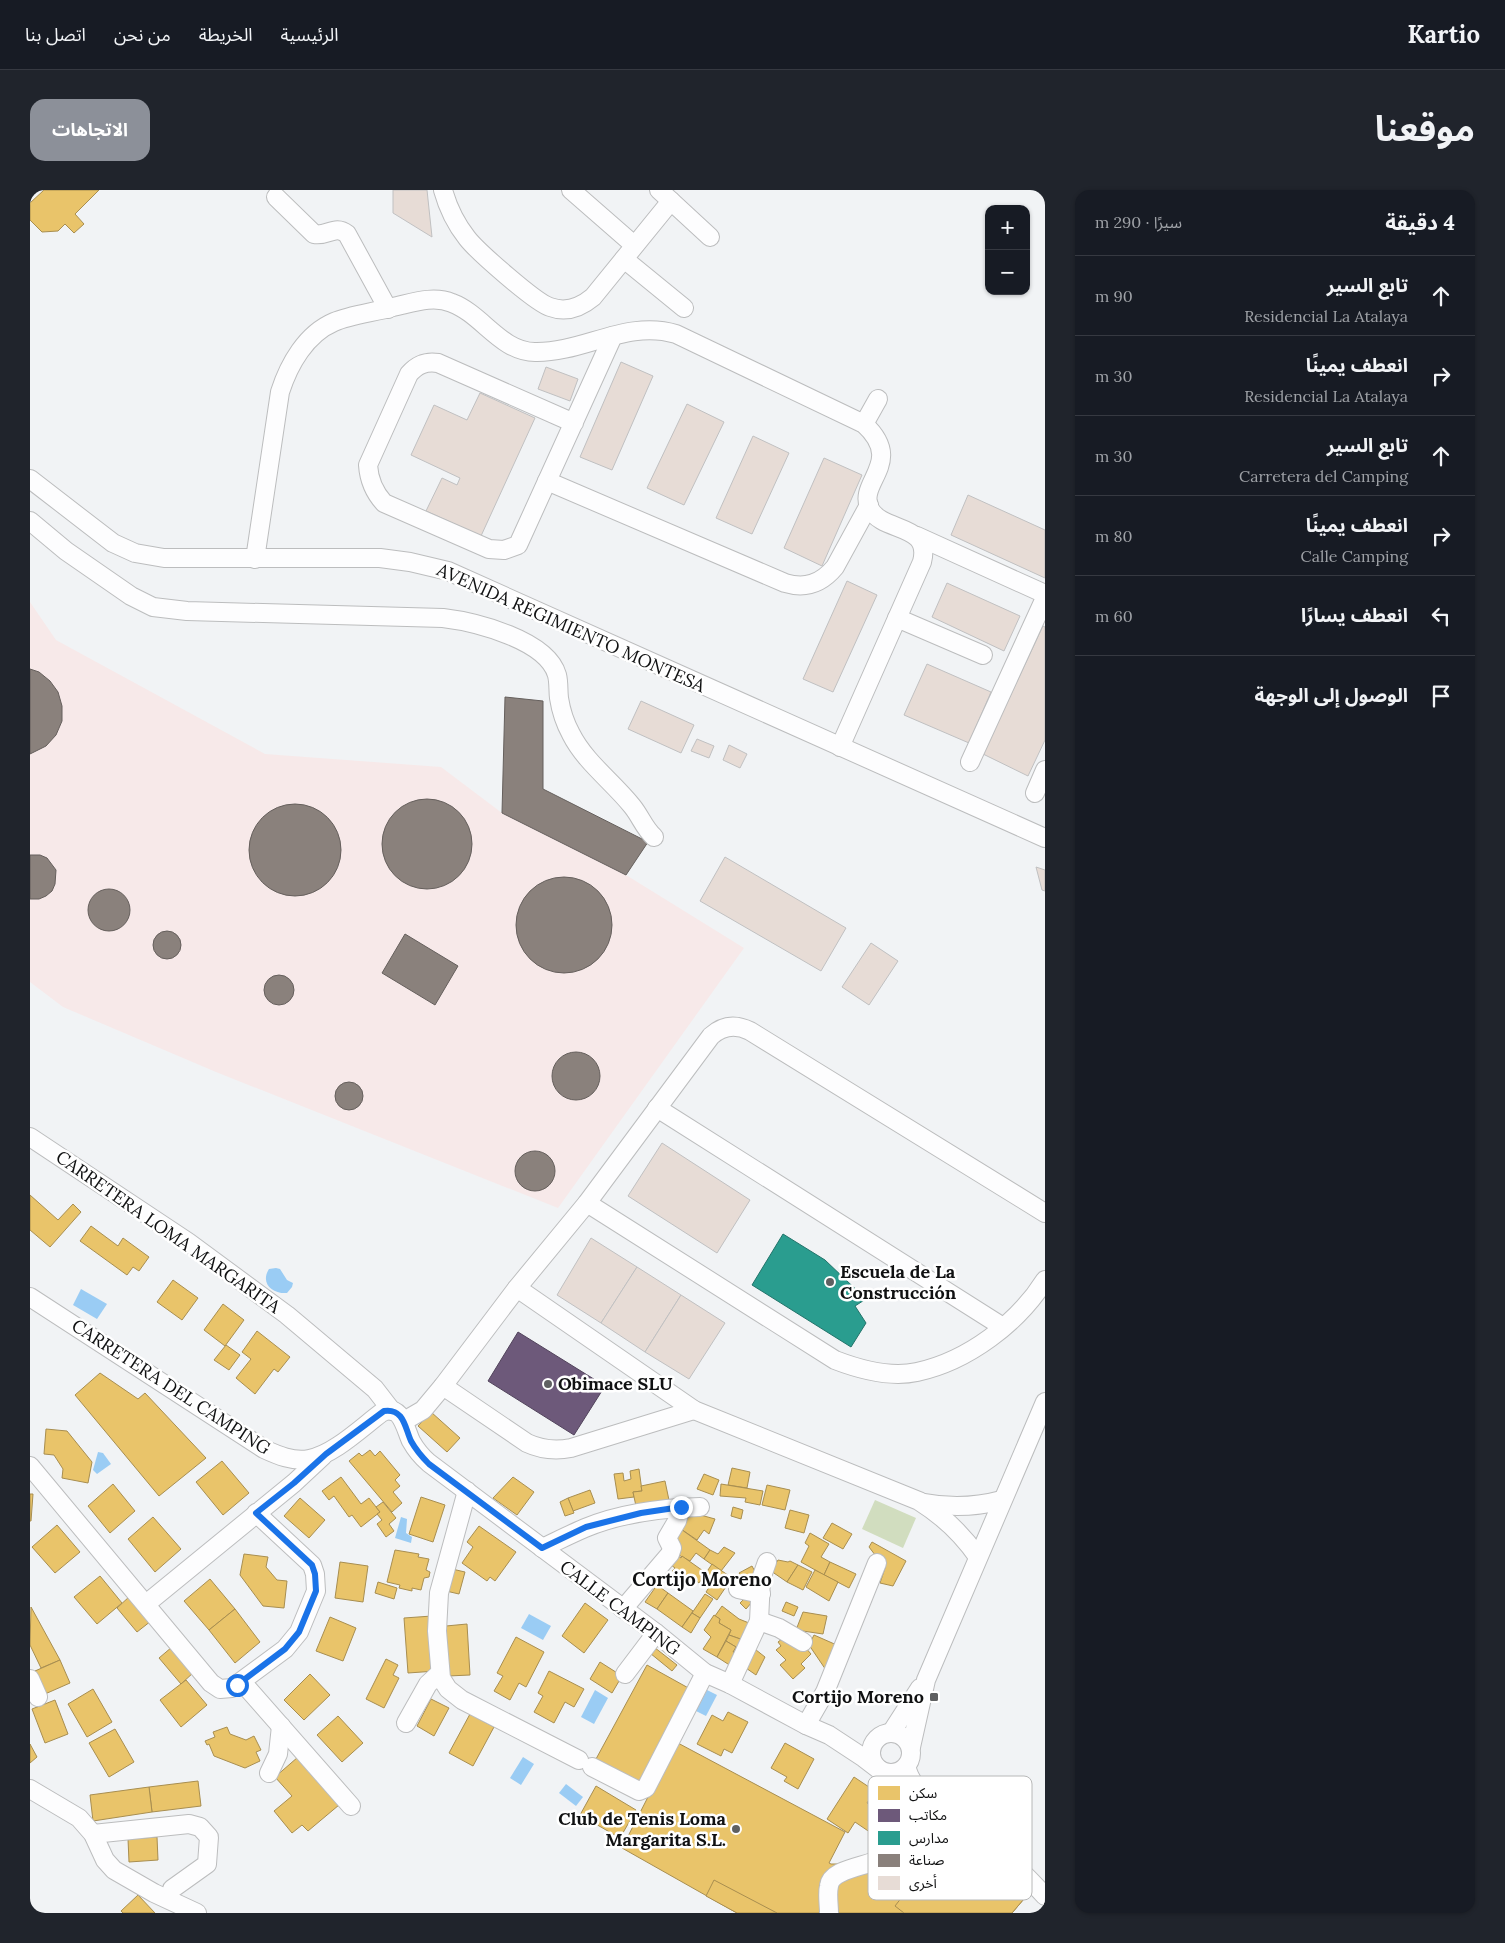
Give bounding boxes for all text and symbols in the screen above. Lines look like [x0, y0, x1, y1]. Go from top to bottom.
text: Kartio [1408, 19, 1480, 50]
text: اتصل بنا [25, 23, 86, 46]
text: من نحن [114, 23, 171, 46]
text: الخريطة [199, 23, 253, 46]
text: الرئيسية [281, 23, 338, 46]
button: الاتجاهات [30, 99, 150, 161]
text: موقعنا [1375, 106, 1475, 151]
map controls [985, 205, 1030, 295]
button: + [985, 205, 1030, 250]
text: 4 دقيقة [1385, 209, 1455, 236]
text: سيرًا · 290 m [1095, 212, 1182, 232]
button: − [985, 250, 1030, 295]
text: تابع السير [1327, 273, 1408, 297]
icon: ahead [1427, 282, 1455, 310]
text: 90 m [1095, 286, 1133, 306]
text: Residencial La Atalaya [1244, 306, 1408, 326]
text: انعطف يمينًا [1306, 353, 1408, 377]
icon: right [1427, 362, 1455, 390]
text: 30 m [1095, 366, 1132, 386]
text: Residencial La Atalaya [1244, 386, 1408, 406]
text: تابع السير [1327, 433, 1408, 457]
icon: ahead [1427, 442, 1455, 470]
text: 30 m [1095, 446, 1132, 466]
text: Carretera del Camping [1239, 466, 1408, 486]
text: انعطف يمينًا [1306, 513, 1408, 537]
icon: right [1427, 522, 1455, 550]
text: 80 m [1095, 526, 1132, 546]
text: Calle Camping [1301, 546, 1408, 566]
street label: AVENIDA REGIMIENTO MONTESA [433, 557, 710, 698]
icon: left [1427, 602, 1455, 630]
text: انعطف يسارًا [1301, 603, 1408, 627]
text: 60 m [1095, 606, 1133, 626]
icon: arrive [1427, 682, 1455, 710]
text: الوصول إلى الوجهة [1255, 683, 1408, 707]
street label: CARRETERA LOMA MARGARITA [52, 1145, 286, 1319]
place label: Escuela de La Construcción [840, 1260, 957, 1304]
marker: Escuela de La Construcción [824, 1276, 836, 1288]
street label: CARRETERA DEL CAMPING [68, 1314, 275, 1460]
place label: Obimace SLU [558, 1372, 673, 1395]
marker: Obimace SLU [542, 1378, 554, 1390]
route end [670, 1496, 693, 1519]
street label: CALLE CAMPING [556, 1555, 685, 1661]
district label: Cortijo Moreno [632, 1567, 772, 1591]
route start [226, 1674, 249, 1697]
place label: Cortijo Moreno [792, 1685, 924, 1708]
marker: Cortijo Moreno [928, 1691, 940, 1703]
legend [868, 1776, 1032, 1900]
text: سكن [909, 1784, 937, 1802]
text: مكاتب [909, 1806, 947, 1824]
place label: Club de Tenis Loma Margarita S.L. [558, 1807, 727, 1851]
marker: Club de Tenis Loma Margarita S.L. [730, 1823, 742, 1835]
text: مدارس [909, 1829, 949, 1847]
text: صناعة [909, 1851, 945, 1869]
text: أخرى [909, 1874, 937, 1892]

